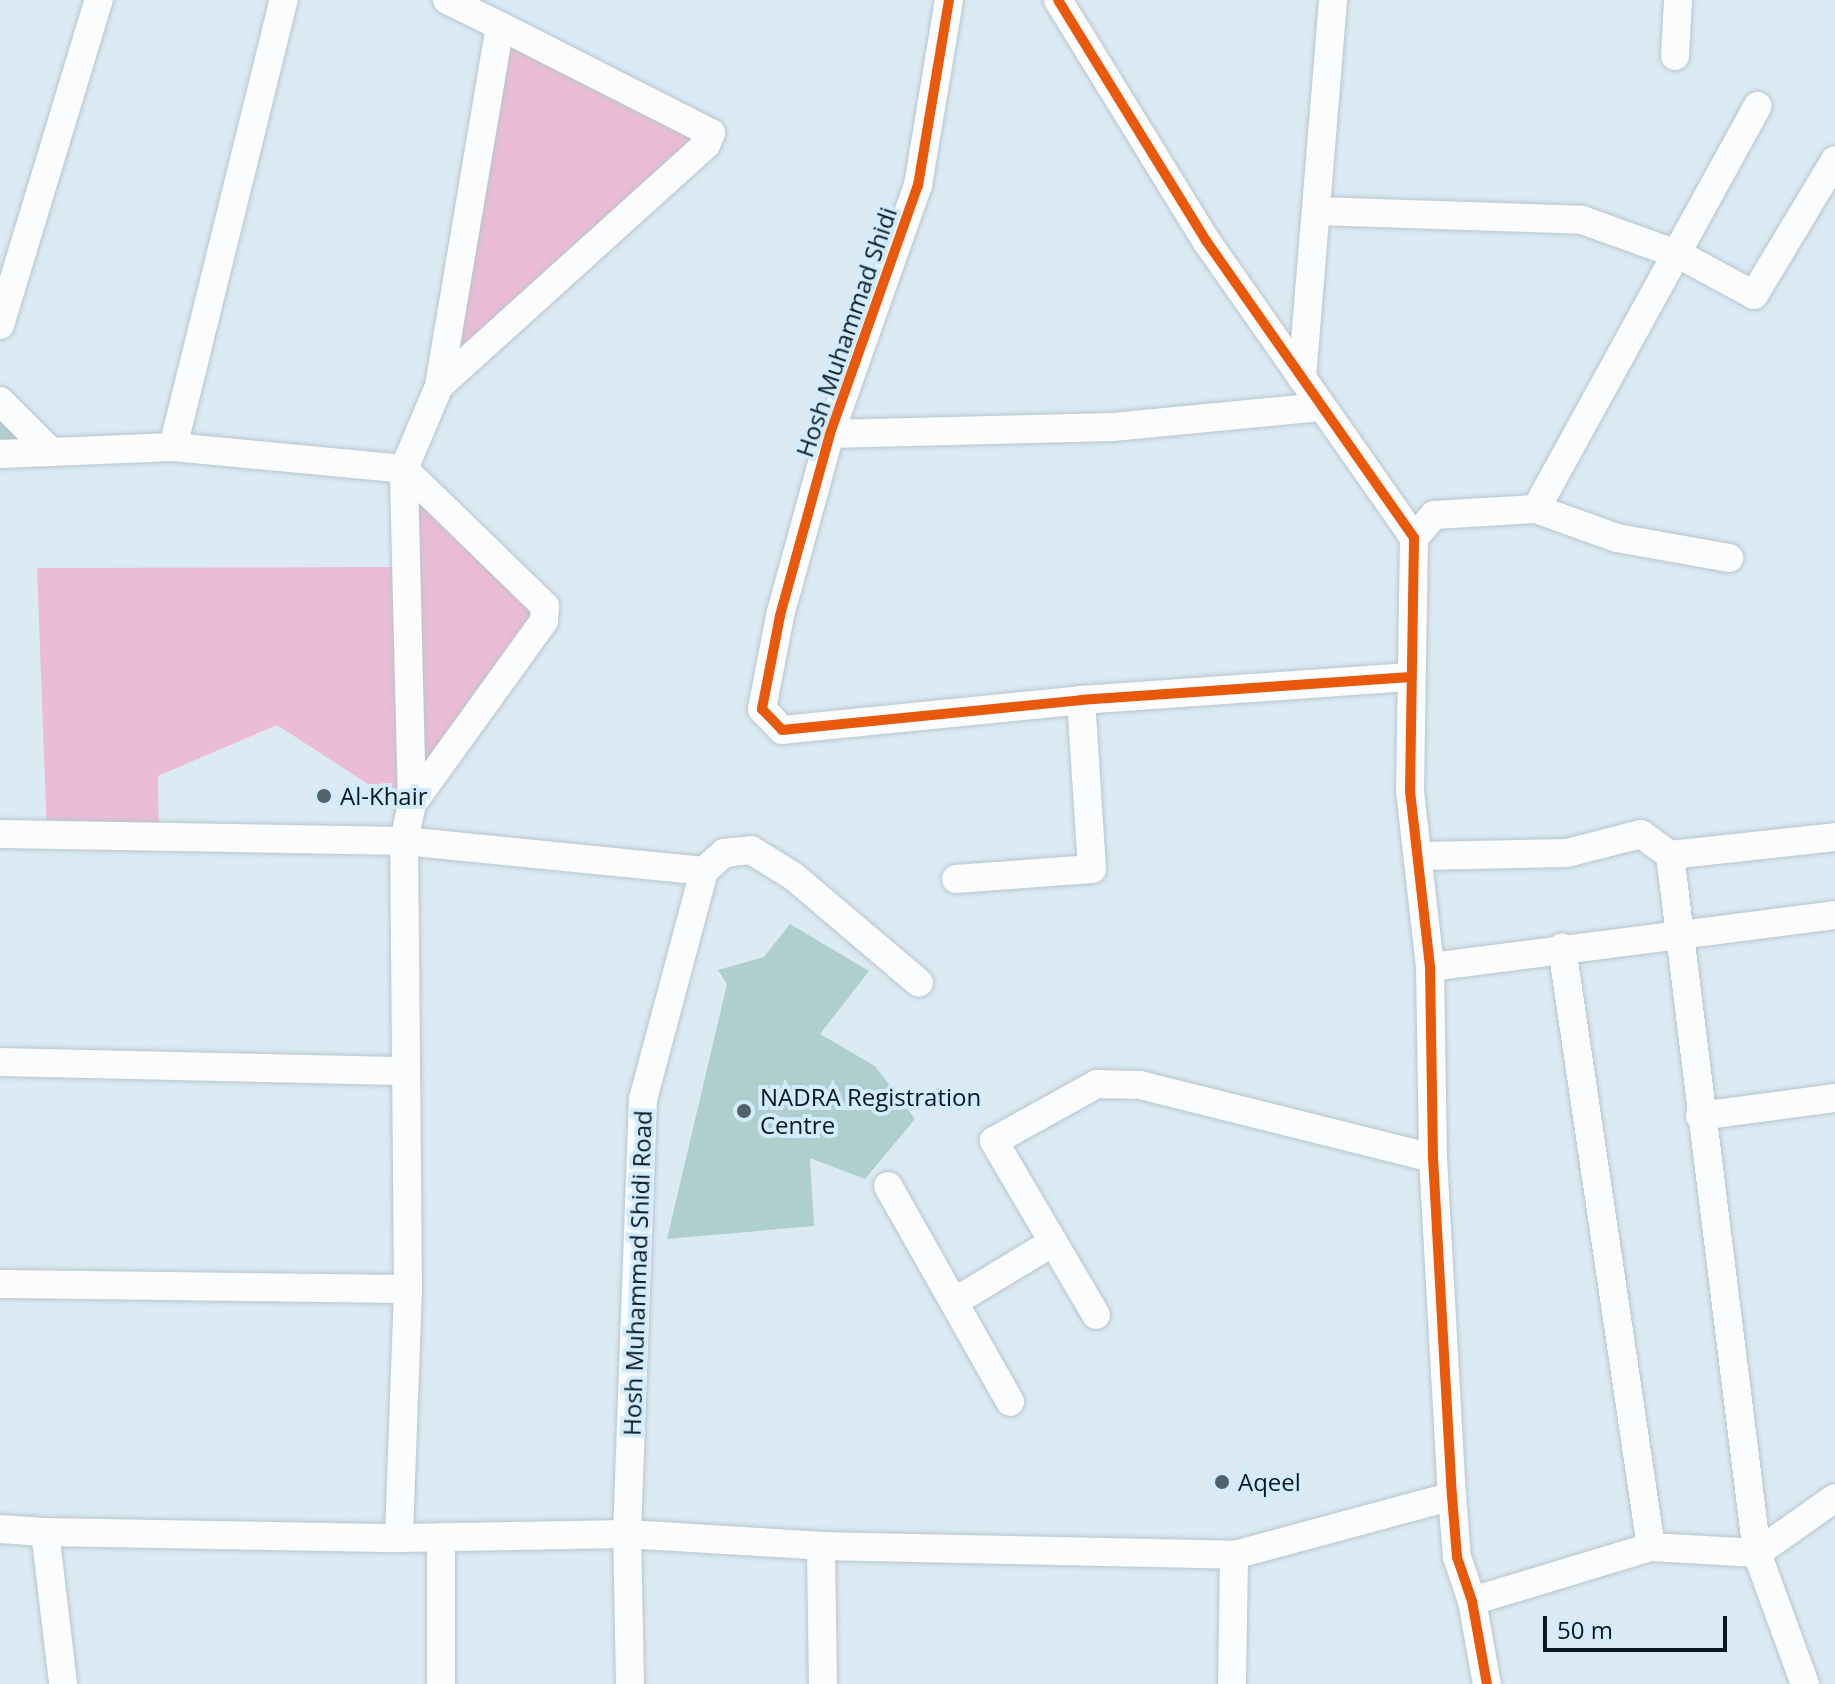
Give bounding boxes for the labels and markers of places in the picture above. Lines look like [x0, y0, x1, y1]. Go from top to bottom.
place label: Al-Khair [340, 782, 428, 810]
marker: Al-Khair [315, 787, 333, 805]
place label: NADRA Registration Centre [760, 1083, 981, 1139]
marker: NADRA Registration Centre [735, 1102, 753, 1120]
place label: Aqeel [1238, 1468, 1301, 1496]
marker: Aqeel [1213, 1473, 1231, 1491]

